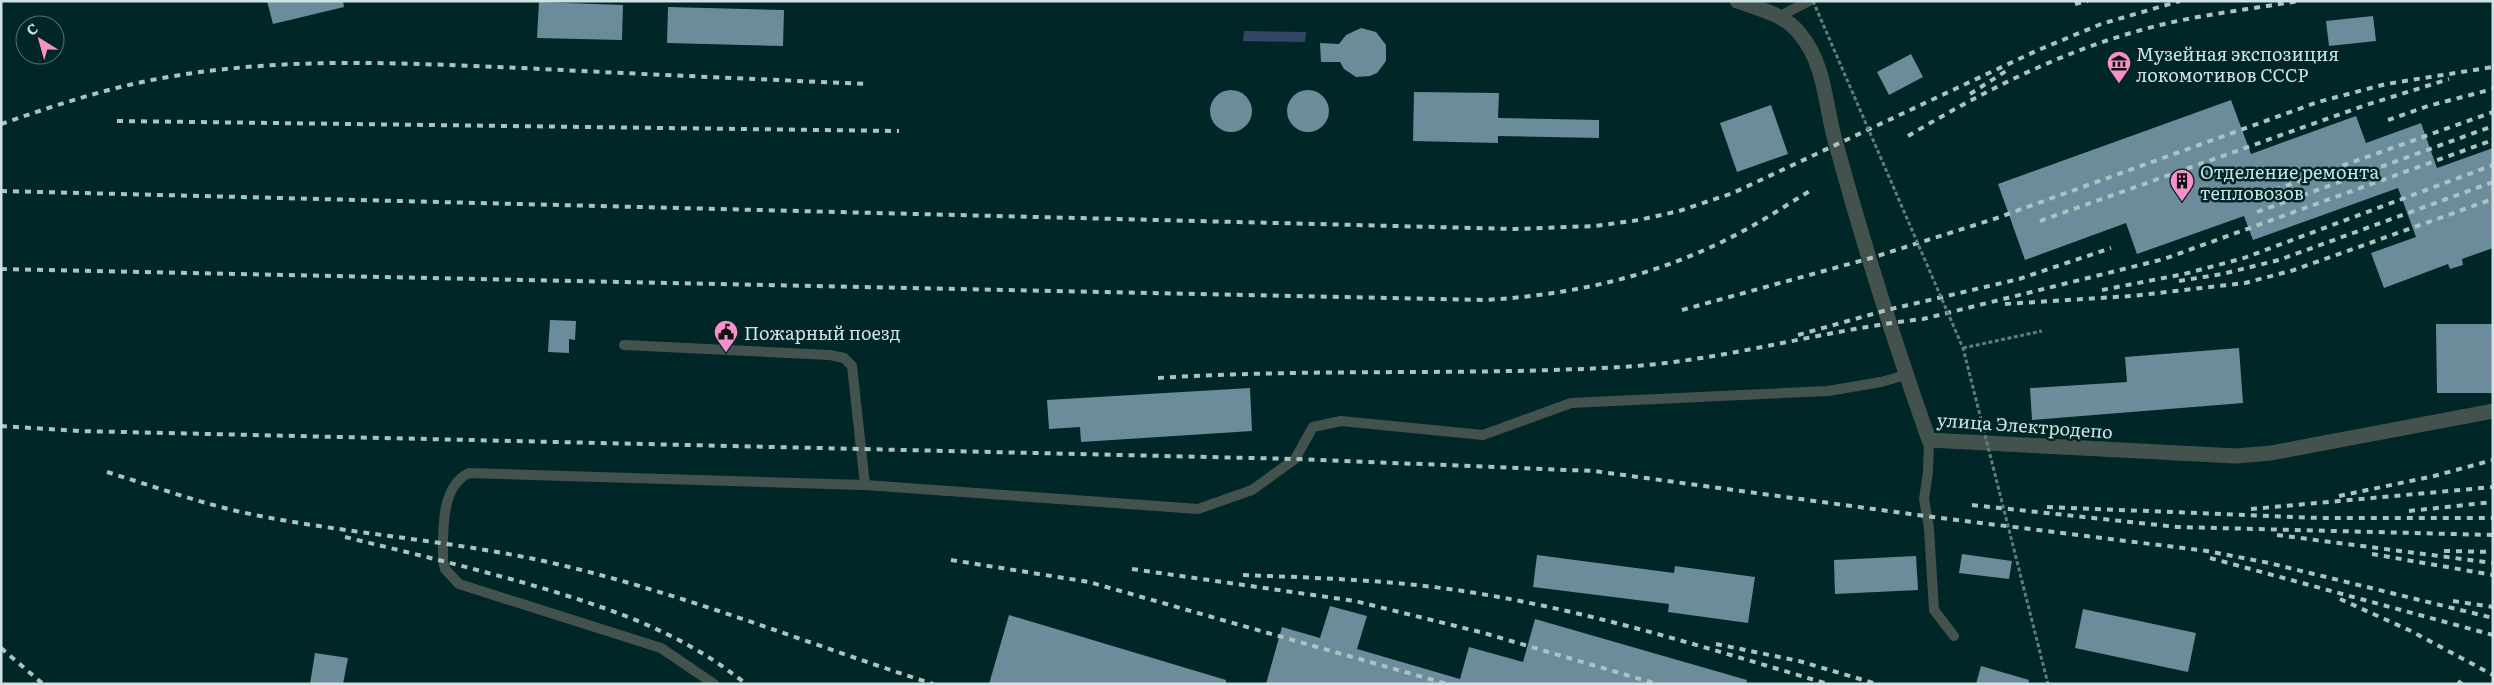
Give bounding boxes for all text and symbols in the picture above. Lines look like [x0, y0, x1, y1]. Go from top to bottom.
north arrow [15, 15, 65, 65]
text: С [22, 18, 42, 40]
place label: Музейная экспозиция локомотивов СССР [2136, 40, 2339, 88]
museum icon: Музейная экспозиция локомотивов СССР [2106, 50, 2132, 84]
place label: Отделение ремонта тепловозов [2200, 158, 2379, 206]
building icon: Отделение ремонта тепловозов [2169, 168, 2195, 202]
public building icon: Пожарный поезд [713, 319, 739, 353]
place label: Пожарный поезд [744, 319, 901, 346]
street label: улица Электродепо [1936, 405, 2114, 445]

